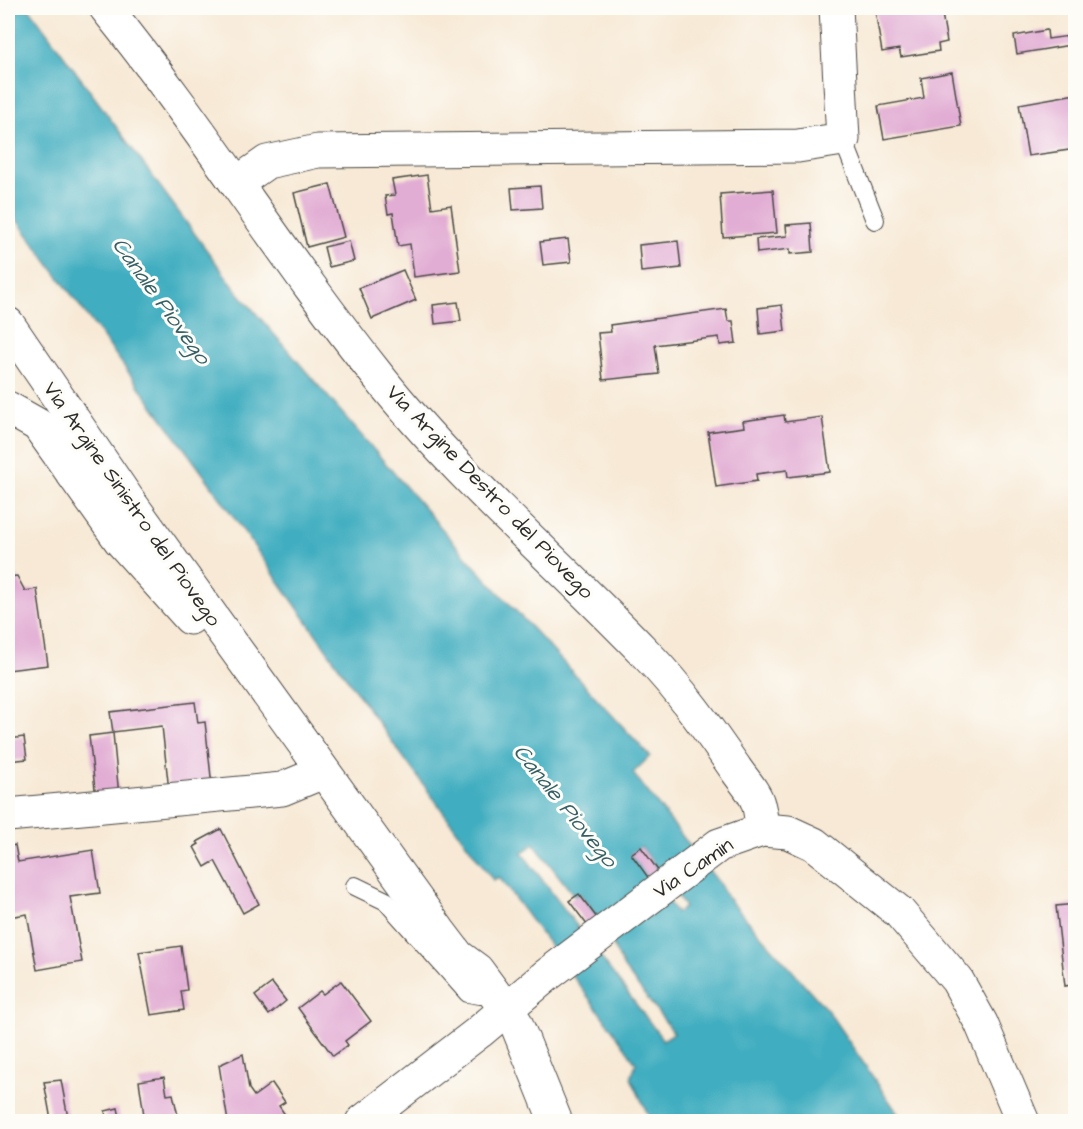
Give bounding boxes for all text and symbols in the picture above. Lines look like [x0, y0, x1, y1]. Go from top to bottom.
water label: Canale Piovego [104, 231, 219, 373]
street label: Via Argine Sinistro del Piovego [34, 376, 228, 634]
street label: Via Argine Destro del Piovego [378, 378, 600, 607]
water label: Canale Piovego [505, 738, 625, 876]
street label: Via Camin [647, 831, 739, 905]

